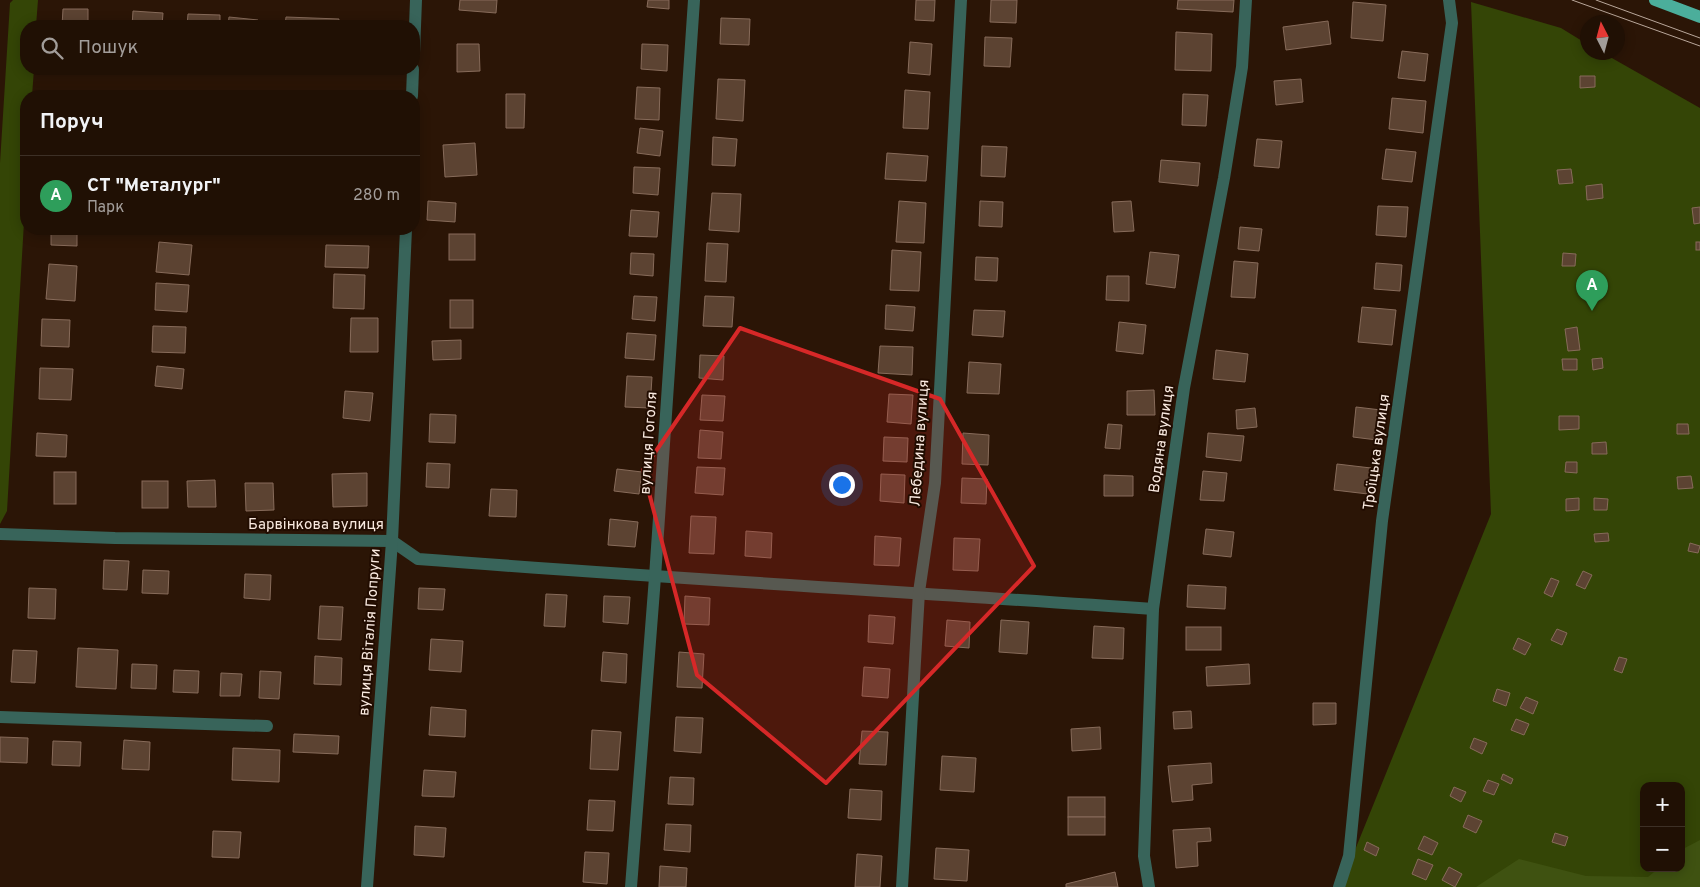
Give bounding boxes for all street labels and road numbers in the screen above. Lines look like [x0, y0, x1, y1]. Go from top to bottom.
street label: Лебедина вулиця [907, 379, 934, 507]
street label: Водяна вулиця [1146, 384, 1179, 494]
street label: вулиця Гоголя [636, 391, 663, 495]
street label: Троїцька вулиця [1360, 393, 1395, 512]
street label: Барвінкова вулиця [248, 516, 384, 535]
street label: вулиця Віталія Попруги [355, 548, 386, 716]

